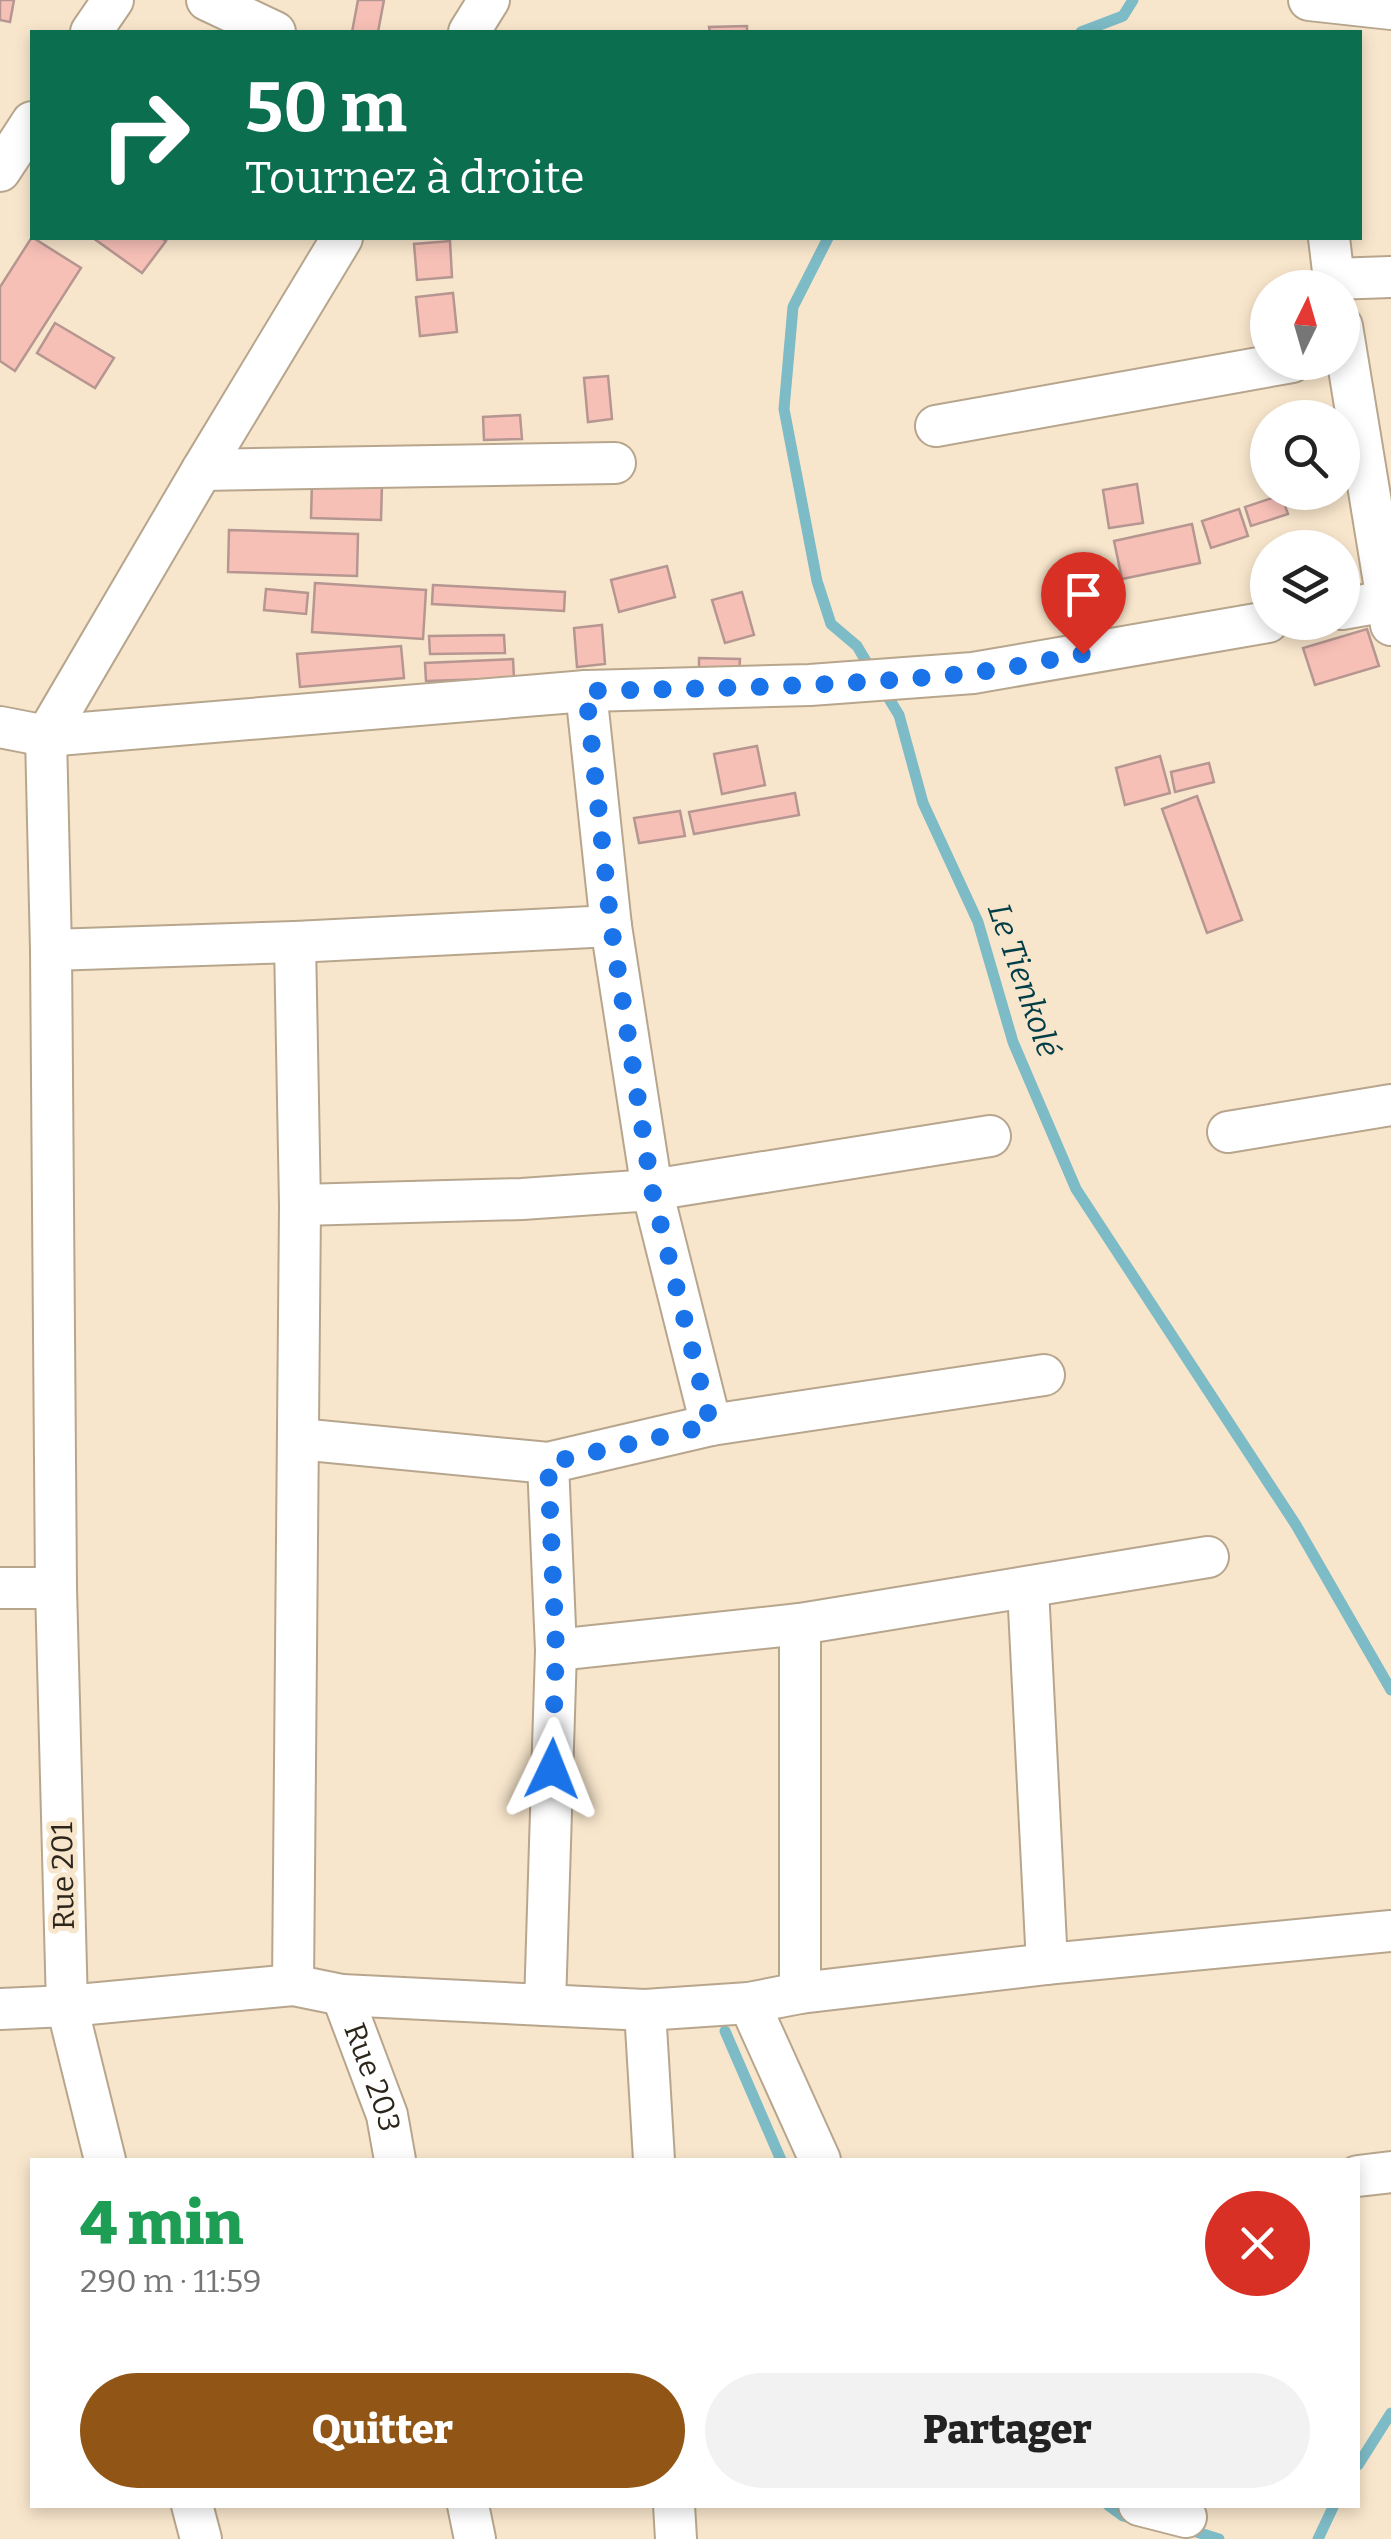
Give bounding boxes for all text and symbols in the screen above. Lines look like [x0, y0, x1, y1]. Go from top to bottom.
text: 50 m [245, 66, 407, 150]
icon: right [80, 70, 210, 200]
text: Tournez à droite [245, 151, 585, 205]
north arrow [1250, 270, 1360, 380]
map controls [1250, 270, 1360, 640]
button: search [1250, 400, 1360, 510]
button: layers [1250, 530, 1360, 640]
pin [1041, 552, 1126, 655]
icon: arrive [1056, 567, 1111, 622]
water label: Le Tienkolé [980, 898, 1068, 1062]
position arrow [500, 1717, 604, 1821]
street label: Rue 201 [44, 1822, 82, 1930]
street label: Rue 203 [336, 2018, 408, 2134]
text: 4 min [80, 2188, 243, 2260]
button: close [1205, 2191, 1310, 2296]
text: 290 m · 11:59 [80, 2262, 261, 2300]
button: Quitter [80, 2373, 685, 2488]
button: Partager [705, 2373, 1310, 2488]

